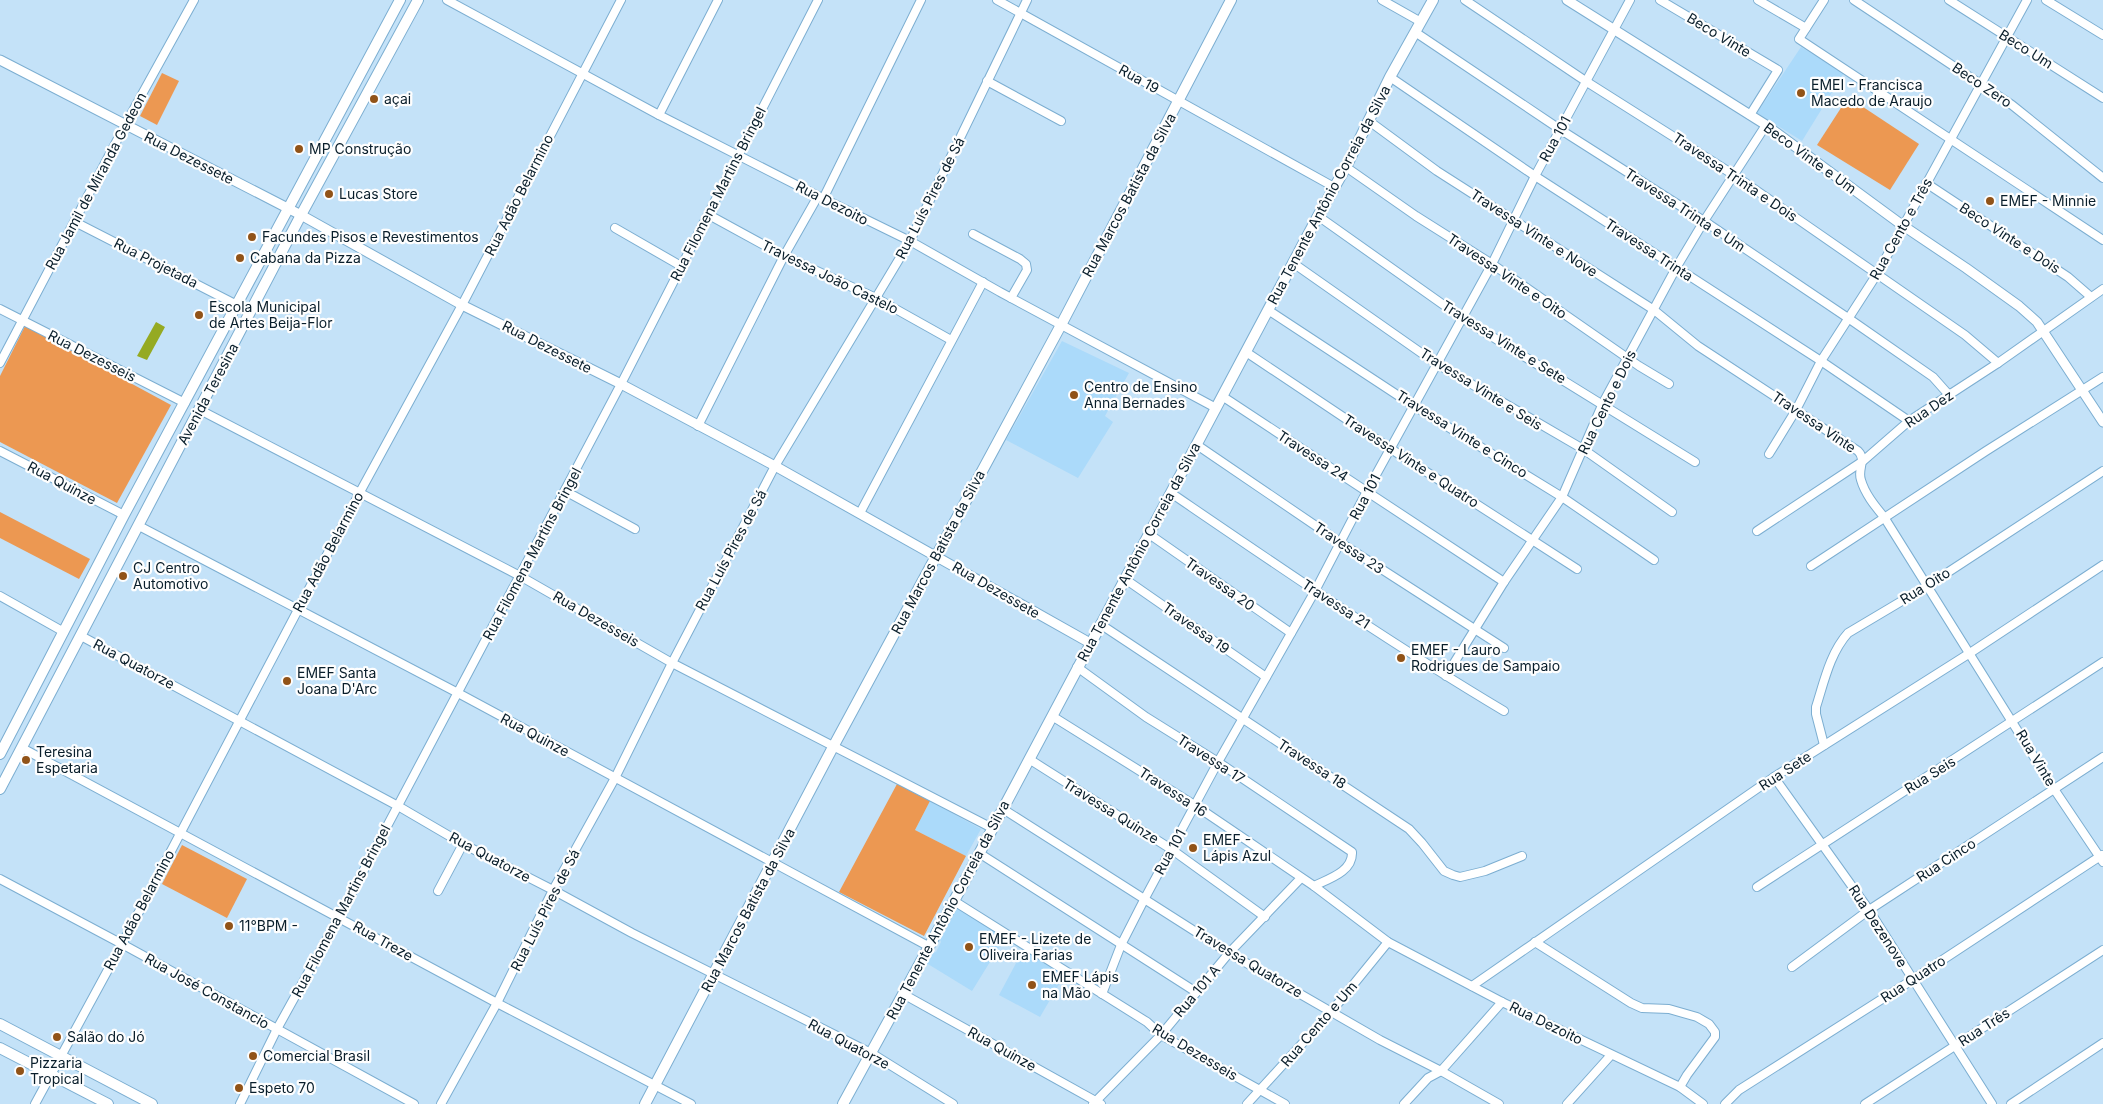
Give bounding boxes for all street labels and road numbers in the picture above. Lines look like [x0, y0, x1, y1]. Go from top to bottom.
street label: Beco Vinte [1684, 9, 1754, 60]
street label: Beco Um [1996, 25, 2056, 72]
street label: Beco Zero [1949, 59, 2015, 111]
street label: Rua 19 [1116, 61, 1162, 97]
street label: Rua Tenente Antônio Correia da Silva [1263, 82, 1394, 307]
street label: Rua Jamil de Miranda Gedeon [41, 89, 150, 272]
street label: Rua Filomena Martins Bringel [666, 104, 769, 284]
street label: Rua Marcos Batista da Silva [1078, 110, 1179, 280]
street label: Rua 101 [1535, 113, 1574, 164]
street label: Beco Vinte e Um [1761, 118, 1860, 197]
street label: Rua Dezessete [142, 128, 237, 187]
street label: Travessa Trinta e Dois [1670, 129, 1801, 225]
street label: Rua Adão Belarmino [481, 131, 557, 258]
street label: Rua Luís Pires de Sá [891, 134, 968, 261]
street label: Travessa Trinta e Um [1622, 165, 1748, 255]
street label: Rua Cento e Três [1866, 175, 1936, 282]
street label: Rua Dezoito [793, 177, 871, 228]
street label: Travessa Vinte e Nove [1468, 185, 1601, 280]
street label: Beco Vinte e Dois [1957, 199, 2064, 277]
street label: Travessa Trinta [1602, 215, 1696, 285]
street label: Travessa Vinte e Oito [1444, 229, 1570, 322]
street label: Rua Projetada [111, 234, 201, 291]
street label: Travessa João Castelo [759, 236, 901, 317]
street label: Travessa Vinte e Sete [1439, 296, 1570, 387]
street label: Rua Dezessete [500, 317, 595, 376]
street label: Rua Dezesseis [45, 326, 139, 385]
street label: Avenida Teresina [174, 340, 242, 448]
street label: Travessa Vinte e Seis [1417, 344, 1546, 433]
street label: Rua Cento e Dois [1574, 347, 1639, 457]
street label: Travessa Vinte e Cinco [1393, 386, 1531, 481]
street label: Rua Dez [1901, 386, 1956, 431]
street label: Travessa Vinte [1769, 387, 1859, 456]
street label: Travessa Vinte e Quatro [1340, 410, 1482, 511]
street label: Travessa 24 [1275, 426, 1352, 485]
street label: Rua Tenente Antônio Correia da Silva [1073, 439, 1204, 664]
street label: Rua Quinze [25, 457, 100, 508]
street label: Rua Filomena Martins Bringel [479, 465, 584, 643]
street label: Rua Marcos Batista da Silva [887, 467, 988, 637]
street label: Rua 101 [1345, 471, 1384, 523]
street label: Rua Luís Pires de Sá [692, 486, 770, 613]
street label: Rua Adão Belarmino [289, 489, 366, 615]
street label: Travessa 23 [1311, 518, 1387, 577]
street label: Travessa 20 [1182, 553, 1258, 614]
street label: Rua Dezessete [949, 558, 1043, 622]
street label: Rua Oito [1896, 564, 1953, 608]
street label: Travessa 21 [1299, 575, 1374, 632]
street label: Rua Dezesseis [550, 587, 642, 650]
street label: Travessa 19 [1160, 598, 1233, 657]
street label: Rua Quatorze [91, 635, 178, 692]
street label: Rua Quinze [498, 709, 573, 760]
street label: Rua Vinte [2013, 726, 2060, 789]
street label: Travessa 17 [1174, 730, 1248, 787]
street label: Travessa 18 [1275, 735, 1350, 792]
street label: Rua Sete [1755, 747, 1814, 794]
street label: Rua Seis [1901, 752, 1958, 797]
street label: Travessa 16 [1136, 763, 1211, 820]
street label: Travessa Quinze [1060, 774, 1162, 847]
street label: Rua Tenente Antônio Correia da Silva [882, 797, 1013, 1022]
street label: Rua Filomena Martins Bringel [288, 822, 393, 1000]
street label: Rua Marcos Batista da Silva [697, 825, 798, 995]
street label: Rua 101 [1150, 826, 1189, 877]
street label: Rua Quatorze [447, 828, 534, 885]
street label: Rua Cinco [1913, 834, 1979, 885]
street label: Rua Luís Pires de Sá [506, 846, 583, 973]
street label: Rua Adão Belarmino [100, 847, 177, 973]
street label: Rua Dezenove [1845, 881, 1911, 970]
street label: Rua Treze [350, 917, 416, 964]
street label: Travessa Quatorze [1191, 922, 1306, 1001]
street label: Rua José Constancio [142, 949, 273, 1032]
street label: Rua Quatro [1877, 951, 1948, 1006]
street label: Rua 101 A [1170, 961, 1224, 1020]
street label: Rua Cento e Um [1277, 978, 1360, 1070]
street label: Rua Dezoito [1507, 998, 1586, 1048]
street label: Rua Três [1955, 1004, 2013, 1049]
street label: Rua Quatorze [806, 1015, 893, 1072]
street label: Rua Dezesseis [1149, 1019, 1241, 1084]
street label: Rua Quinze [965, 1023, 1039, 1074]

